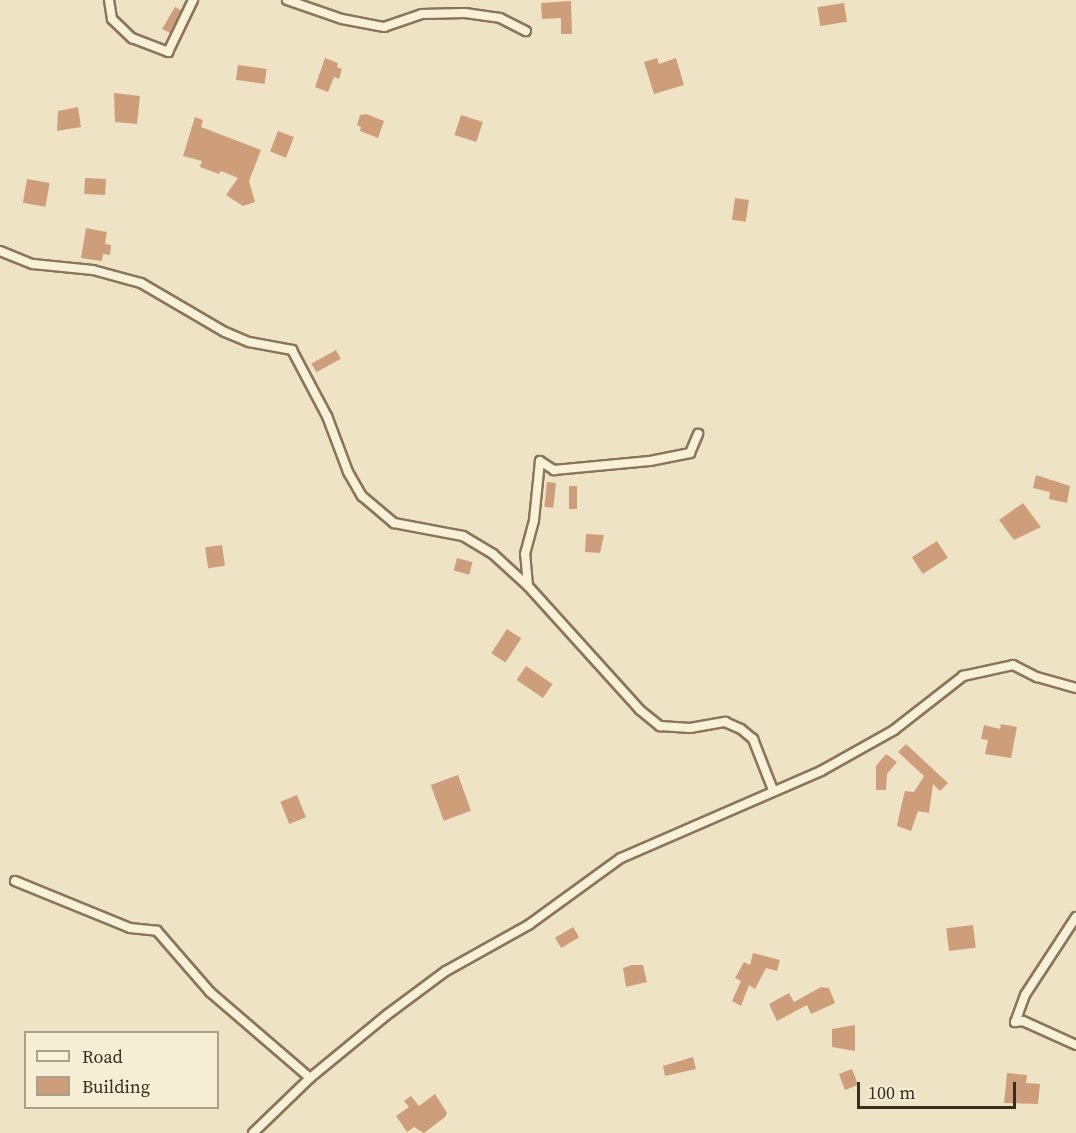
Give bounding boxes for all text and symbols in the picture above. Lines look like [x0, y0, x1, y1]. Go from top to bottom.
legend [24, 1031, 219, 1109]
text: Road [82, 1044, 123, 1069]
scale bar [860, 1070, 1019, 1108]
text: Building [82, 1074, 150, 1099]
text: 100 m [868, 1080, 915, 1105]

